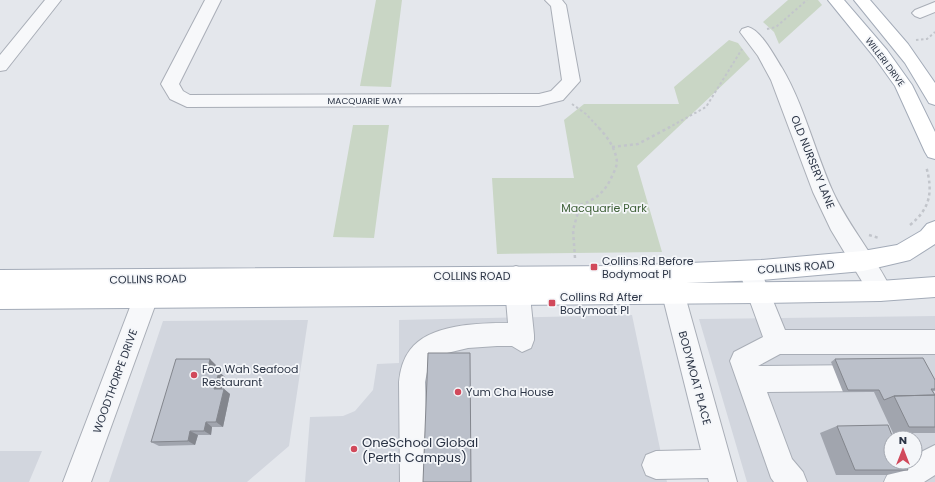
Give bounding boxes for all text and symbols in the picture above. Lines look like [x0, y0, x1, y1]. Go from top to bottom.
street label: WILLERI DRIVE [863, 35, 908, 89]
street label: MACQUARIE WAY [328, 95, 403, 107]
street label: OLD NURSERY LANE [787, 113, 839, 211]
park label: Macquarie Park [561, 200, 647, 216]
place label: Collins Rd Before Bodymoat Pl [602, 253, 694, 282]
street label: COLLINS ROAD [757, 256, 835, 278]
marker: Collins Rd Before Bodymoat Pl [589, 262, 599, 272]
street label: COLLINS ROAD [434, 268, 511, 284]
street label: COLLINS ROAD [109, 270, 187, 288]
place label: Collins Rd After Bodymoat Pl [560, 289, 642, 318]
marker: Collins Rd After Bodymoat Pl [547, 298, 557, 308]
street label: WOODTHORPE DRIVE [89, 327, 141, 435]
street label: BODYMOAT PLACE [675, 329, 715, 427]
place label: Foo Wah Seafood Restaurant [202, 361, 299, 390]
marker: Foo Wah Seafood Restaurant [189, 370, 199, 380]
place label: Yum Cha House [466, 384, 554, 400]
marker: Yum Cha House [453, 387, 463, 397]
north arrow [883, 430, 923, 470]
text: N [899, 432, 907, 448]
place label: OneSchool Global (Perth Campus) [362, 433, 478, 467]
marker: OneSchool Global (Perth Campus) [349, 444, 359, 454]

